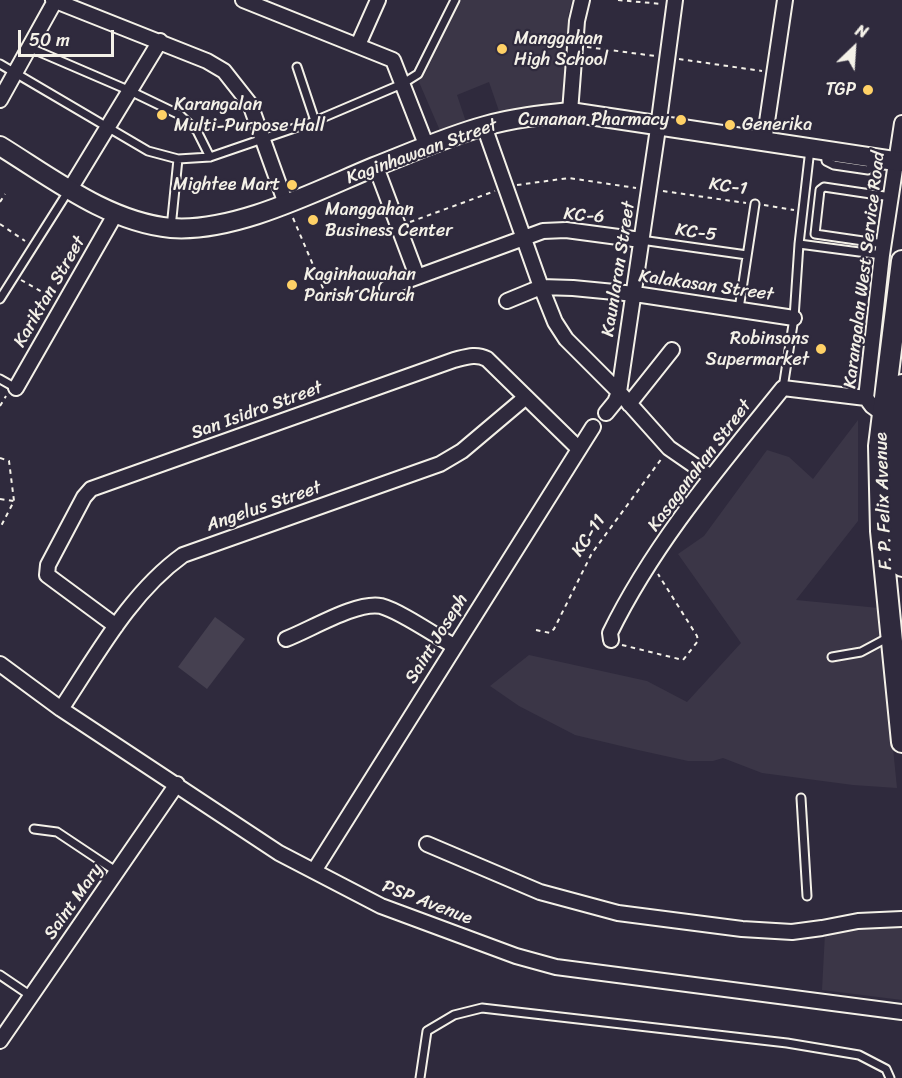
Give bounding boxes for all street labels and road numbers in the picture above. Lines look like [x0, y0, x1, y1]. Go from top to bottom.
street label: Kaginhawaan Street [343, 115, 501, 189]
street label: Karangalan West Service Road [840, 150, 890, 390]
street label: KC-1 [708, 174, 748, 200]
street label: Kaunlaran Street [598, 200, 640, 338]
street label: KC-6 [563, 203, 605, 229]
street label: KC-5 [674, 219, 718, 247]
street label: Kariktan Street [9, 233, 91, 351]
street label: Kalakasan Street [637, 266, 775, 306]
street label: San Isidro Street [188, 377, 326, 445]
street label: Kasaganahan Street [643, 396, 757, 536]
street label: F. P. Felix Avenue [871, 432, 897, 570]
street label: Angelus Street [204, 477, 324, 537]
street label: KC-11 [567, 511, 611, 561]
street label: Saint Joseph [401, 590, 473, 688]
street label: Saint Mary [40, 860, 108, 944]
street label: PSP Avenue [379, 876, 475, 930]

